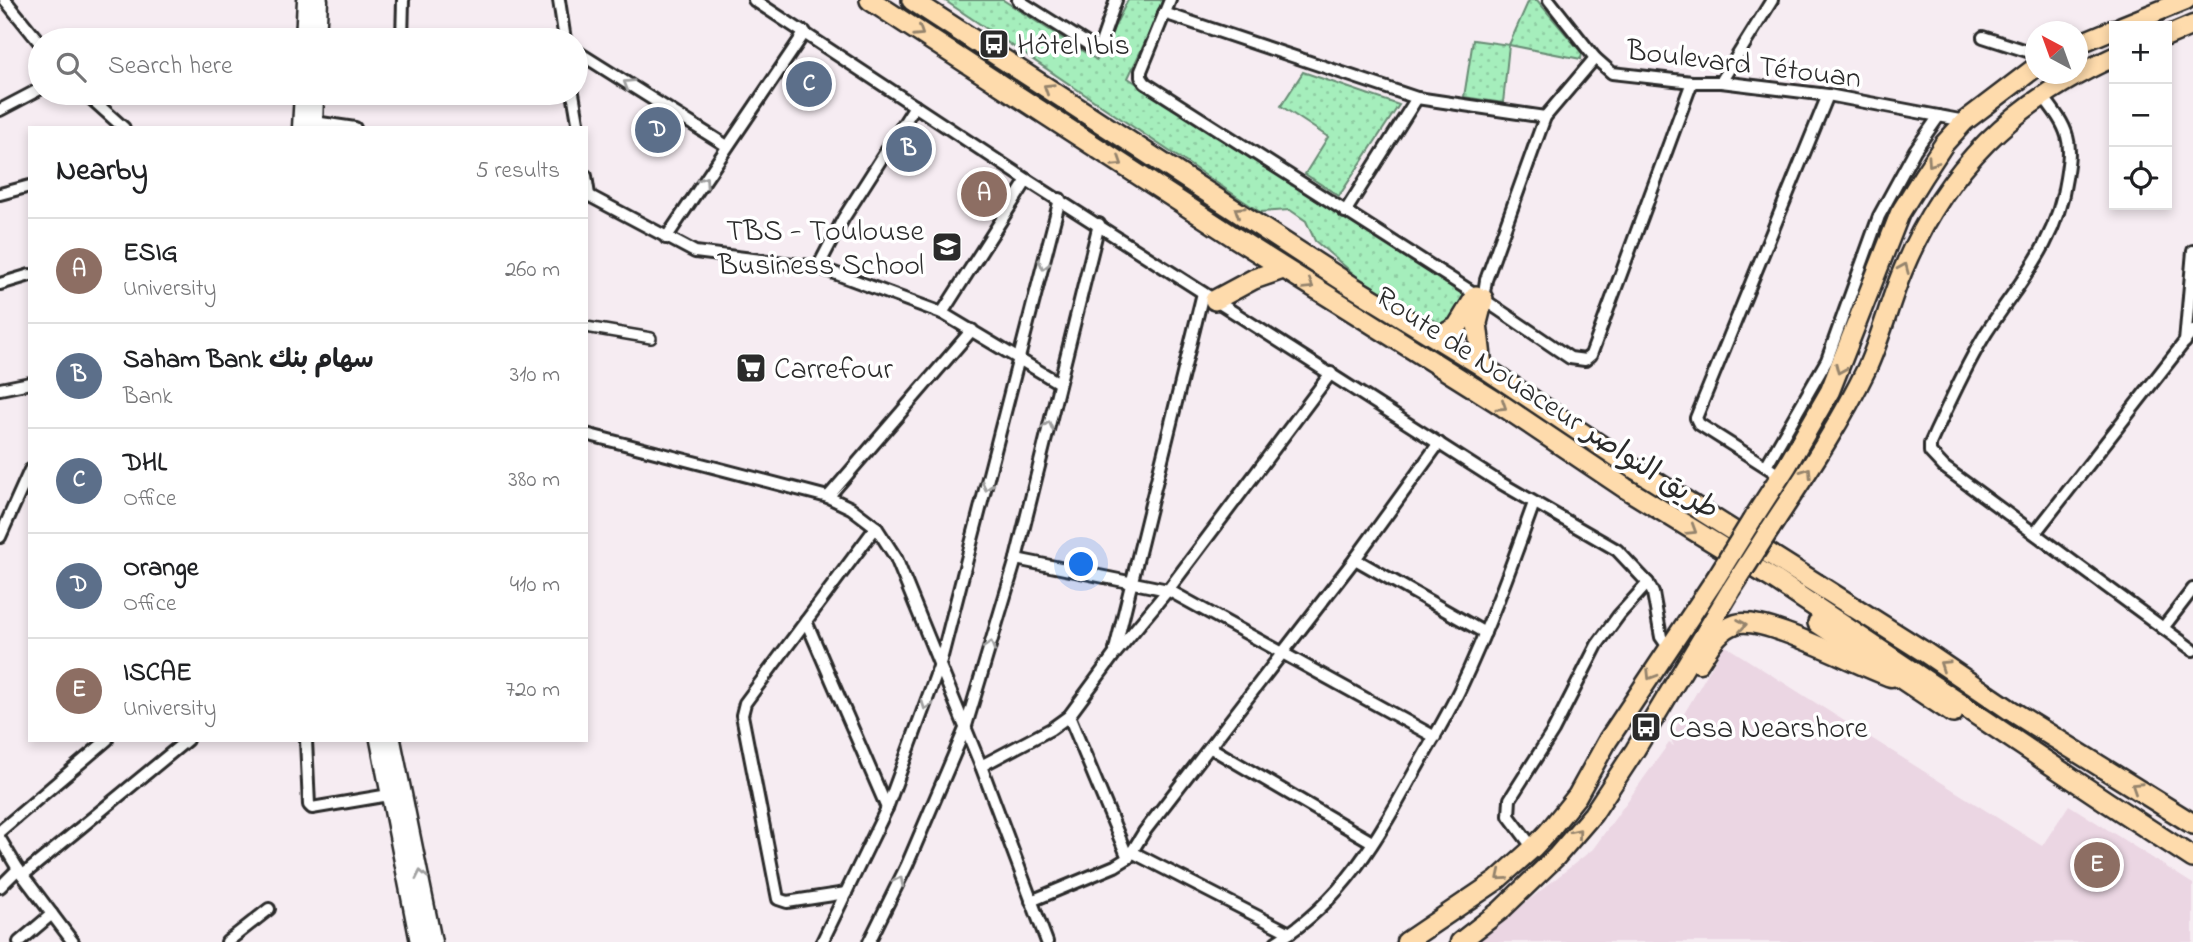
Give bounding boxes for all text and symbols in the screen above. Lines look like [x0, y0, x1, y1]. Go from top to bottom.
north arrow [2025, 21, 2088, 84]
map controls [2109, 21, 2172, 210]
button: + [2109, 21, 2172, 84]
one-way arrow [912, 24, 925, 37]
place label: Hôtel Ibis [1017, 25, 1130, 69]
bus stop icon: Hôtel Ibis [977, 27, 1011, 61]
search box [28, 28, 588, 105]
street label: Boulevard Tétouan [1623, 30, 1863, 102]
icon: search [52, 48, 90, 86]
text: Search here [108, 48, 233, 86]
pin: C [786, 58, 832, 110]
one-way arrow [622, 80, 635, 93]
one-way arrow [1042, 83, 1055, 96]
button: − [2109, 84, 2172, 147]
pin: D [635, 104, 681, 156]
pin: B [886, 123, 932, 175]
button: locate [2109, 147, 2172, 210]
text: Nearby [56, 150, 148, 194]
one-way arrow [1110, 153, 1123, 166]
one-way arrow [1928, 154, 1940, 167]
text: 5 results [476, 155, 560, 188]
pin: A [961, 168, 1007, 220]
one-way arrow [696, 176, 708, 189]
one-way arrow [1233, 207, 1246, 220]
place label: TBS - Toulouse Business School [717, 211, 925, 289]
school or university icon: TBS - Toulouse Business School [930, 230, 964, 264]
text: ESIG [123, 235, 178, 273]
text: A [72, 254, 86, 287]
text: 260 m [505, 254, 560, 287]
one-way arrow [1038, 259, 1052, 271]
one-way arrow [1896, 262, 1910, 274]
text: University [123, 273, 216, 306]
one-way arrow [1301, 277, 1314, 289]
street label: Route de Nouaceur طريق النواصر [1366, 277, 1727, 533]
text: Saham Bank سهام بنك [123, 342, 374, 380]
place label: Carrefour [774, 349, 893, 393]
supermarket icon: Carrefour [734, 351, 768, 385]
text: B [71, 359, 87, 392]
text: 310 m [510, 359, 560, 392]
one-way arrow [1834, 362, 1848, 374]
text: Bank [123, 381, 172, 414]
one-way arrow [1494, 397, 1507, 410]
one-way arrow [1040, 420, 1055, 432]
text: DHL [123, 445, 167, 483]
text: C [73, 464, 85, 497]
text: 380 m [508, 464, 560, 497]
one-way arrow [1798, 467, 1811, 480]
one-way arrow [981, 479, 995, 491]
text: Office [123, 483, 176, 516]
one-way arrow [1685, 521, 1698, 534]
your location [1064, 547, 1098, 581]
text: Orange [123, 550, 198, 588]
text: D [71, 569, 87, 602]
text: 410 m [510, 569, 560, 602]
text: Office [123, 588, 176, 621]
one-way arrow [1736, 618, 1748, 633]
one-way arrow [982, 641, 997, 653]
text: ISCAE [123, 655, 192, 693]
one-way arrow [1938, 660, 1951, 673]
one-way arrow [1646, 667, 1659, 680]
text: E [72, 674, 86, 707]
text: 720 m [506, 674, 560, 707]
text: University [123, 693, 216, 726]
one-way arrow [920, 698, 934, 710]
place label: Casa Nearshore [1669, 708, 1868, 752]
bus stop icon: Casa Nearshore [1629, 710, 1663, 744]
one-way arrow [2130, 782, 2143, 795]
one-way arrow [1569, 828, 1581, 841]
pin: E [2074, 839, 2120, 891]
one-way arrow [1497, 868, 1510, 880]
one-way arrow [414, 869, 429, 881]
one-way arrow [891, 876, 905, 888]

